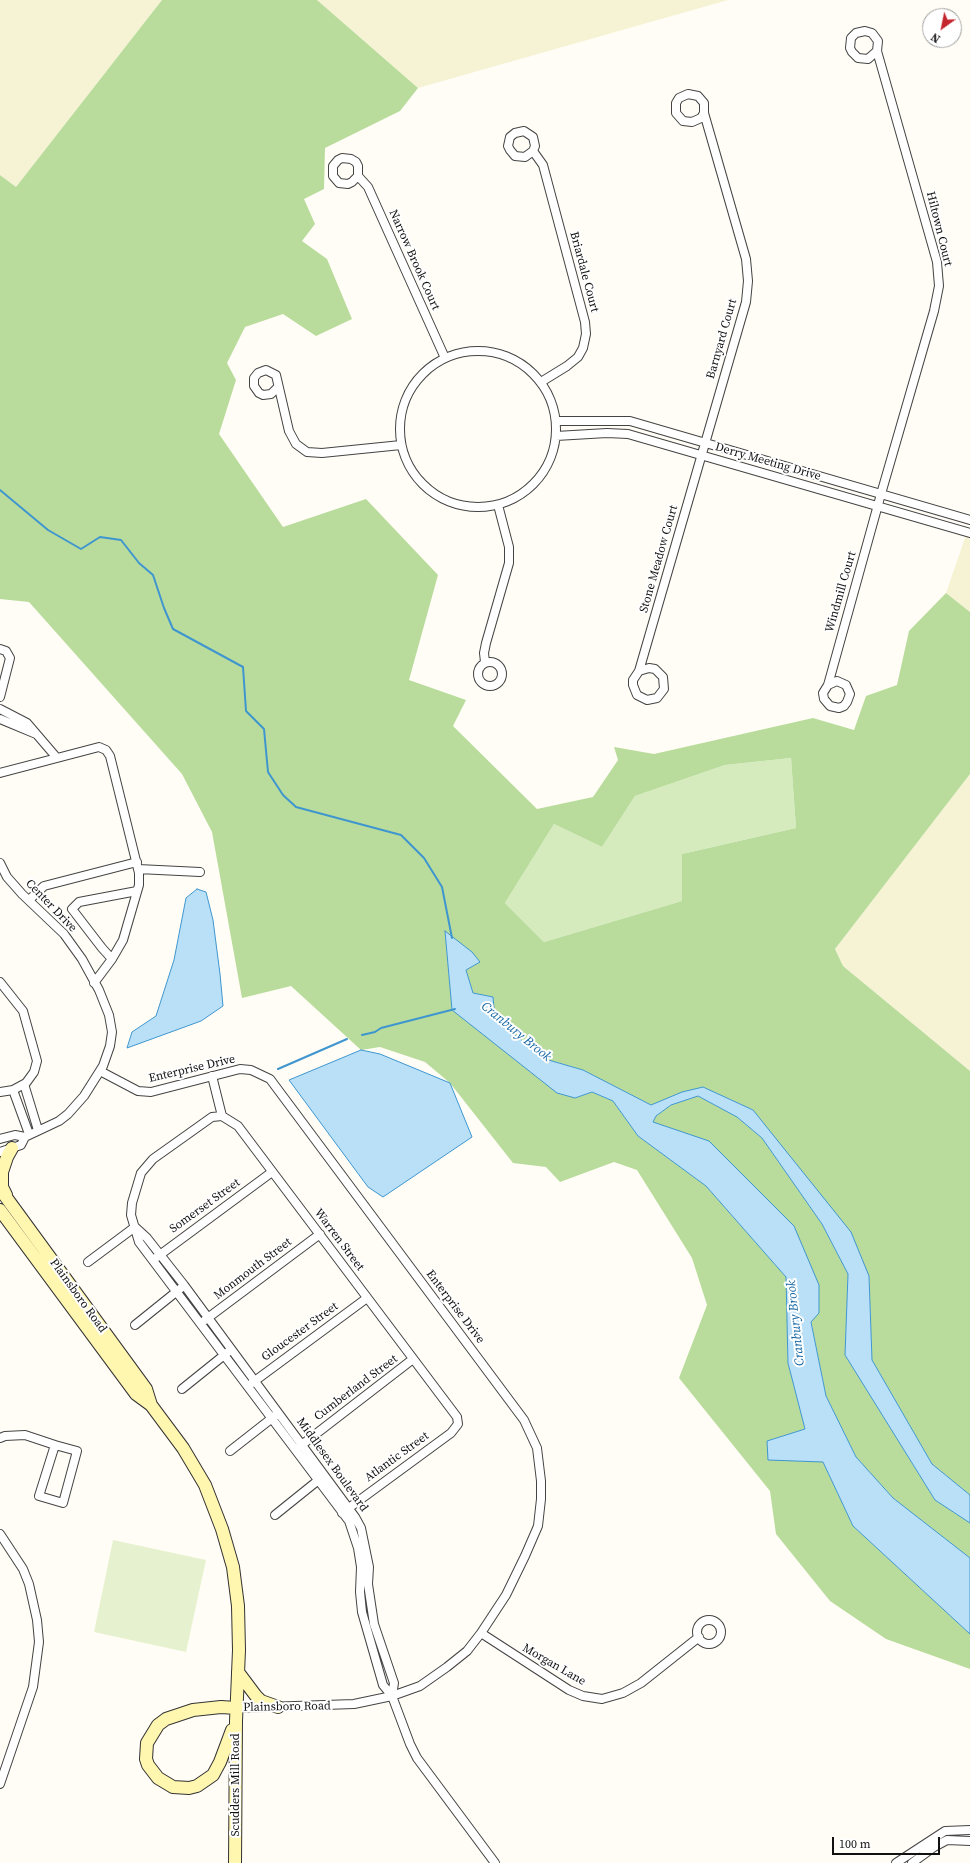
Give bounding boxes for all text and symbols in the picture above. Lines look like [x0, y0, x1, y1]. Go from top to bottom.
north arrow [922, 8, 962, 48]
text: N [928, 29, 943, 46]
street label: Hiltown Court [923, 190, 955, 268]
street label: Narrow Brook Court [385, 208, 443, 312]
street label: Briardale Court [566, 230, 602, 314]
street label: Barnyard Court [704, 297, 740, 381]
street label: Derry Meeting Drive [713, 440, 823, 484]
street label: Stone Meadow Court [637, 504, 681, 614]
street label: Windmill Court [823, 550, 859, 634]
street label: Center Drive [22, 877, 80, 935]
water label: Cranbury Brook [478, 999, 554, 1065]
street label: Enterprise Drive [147, 1052, 237, 1086]
street label: Somerset Street [167, 1176, 243, 1236]
street label: Warren Street [311, 1206, 367, 1274]
street label: Monmouth Street [211, 1235, 295, 1303]
street label: Plainsboro Road [46, 1256, 110, 1336]
street label: Enterprise Drive [423, 1267, 487, 1347]
water label: Cranbury Brook [784, 1279, 808, 1367]
street label: Gloucester Street [259, 1299, 341, 1365]
street label: Cumberland Street [311, 1352, 401, 1424]
street label: Middlesex Boulevard [293, 1415, 371, 1515]
street label: Atlantic Street [362, 1429, 432, 1485]
street label: Morgan Lane [520, 1641, 588, 1689]
street label: Plainsboro Road [243, 1699, 331, 1715]
street label: Scudders Mill Road [229, 1733, 243, 1837]
scale bar [834, 1829, 942, 1855]
text: 100 m [839, 1836, 871, 1852]

